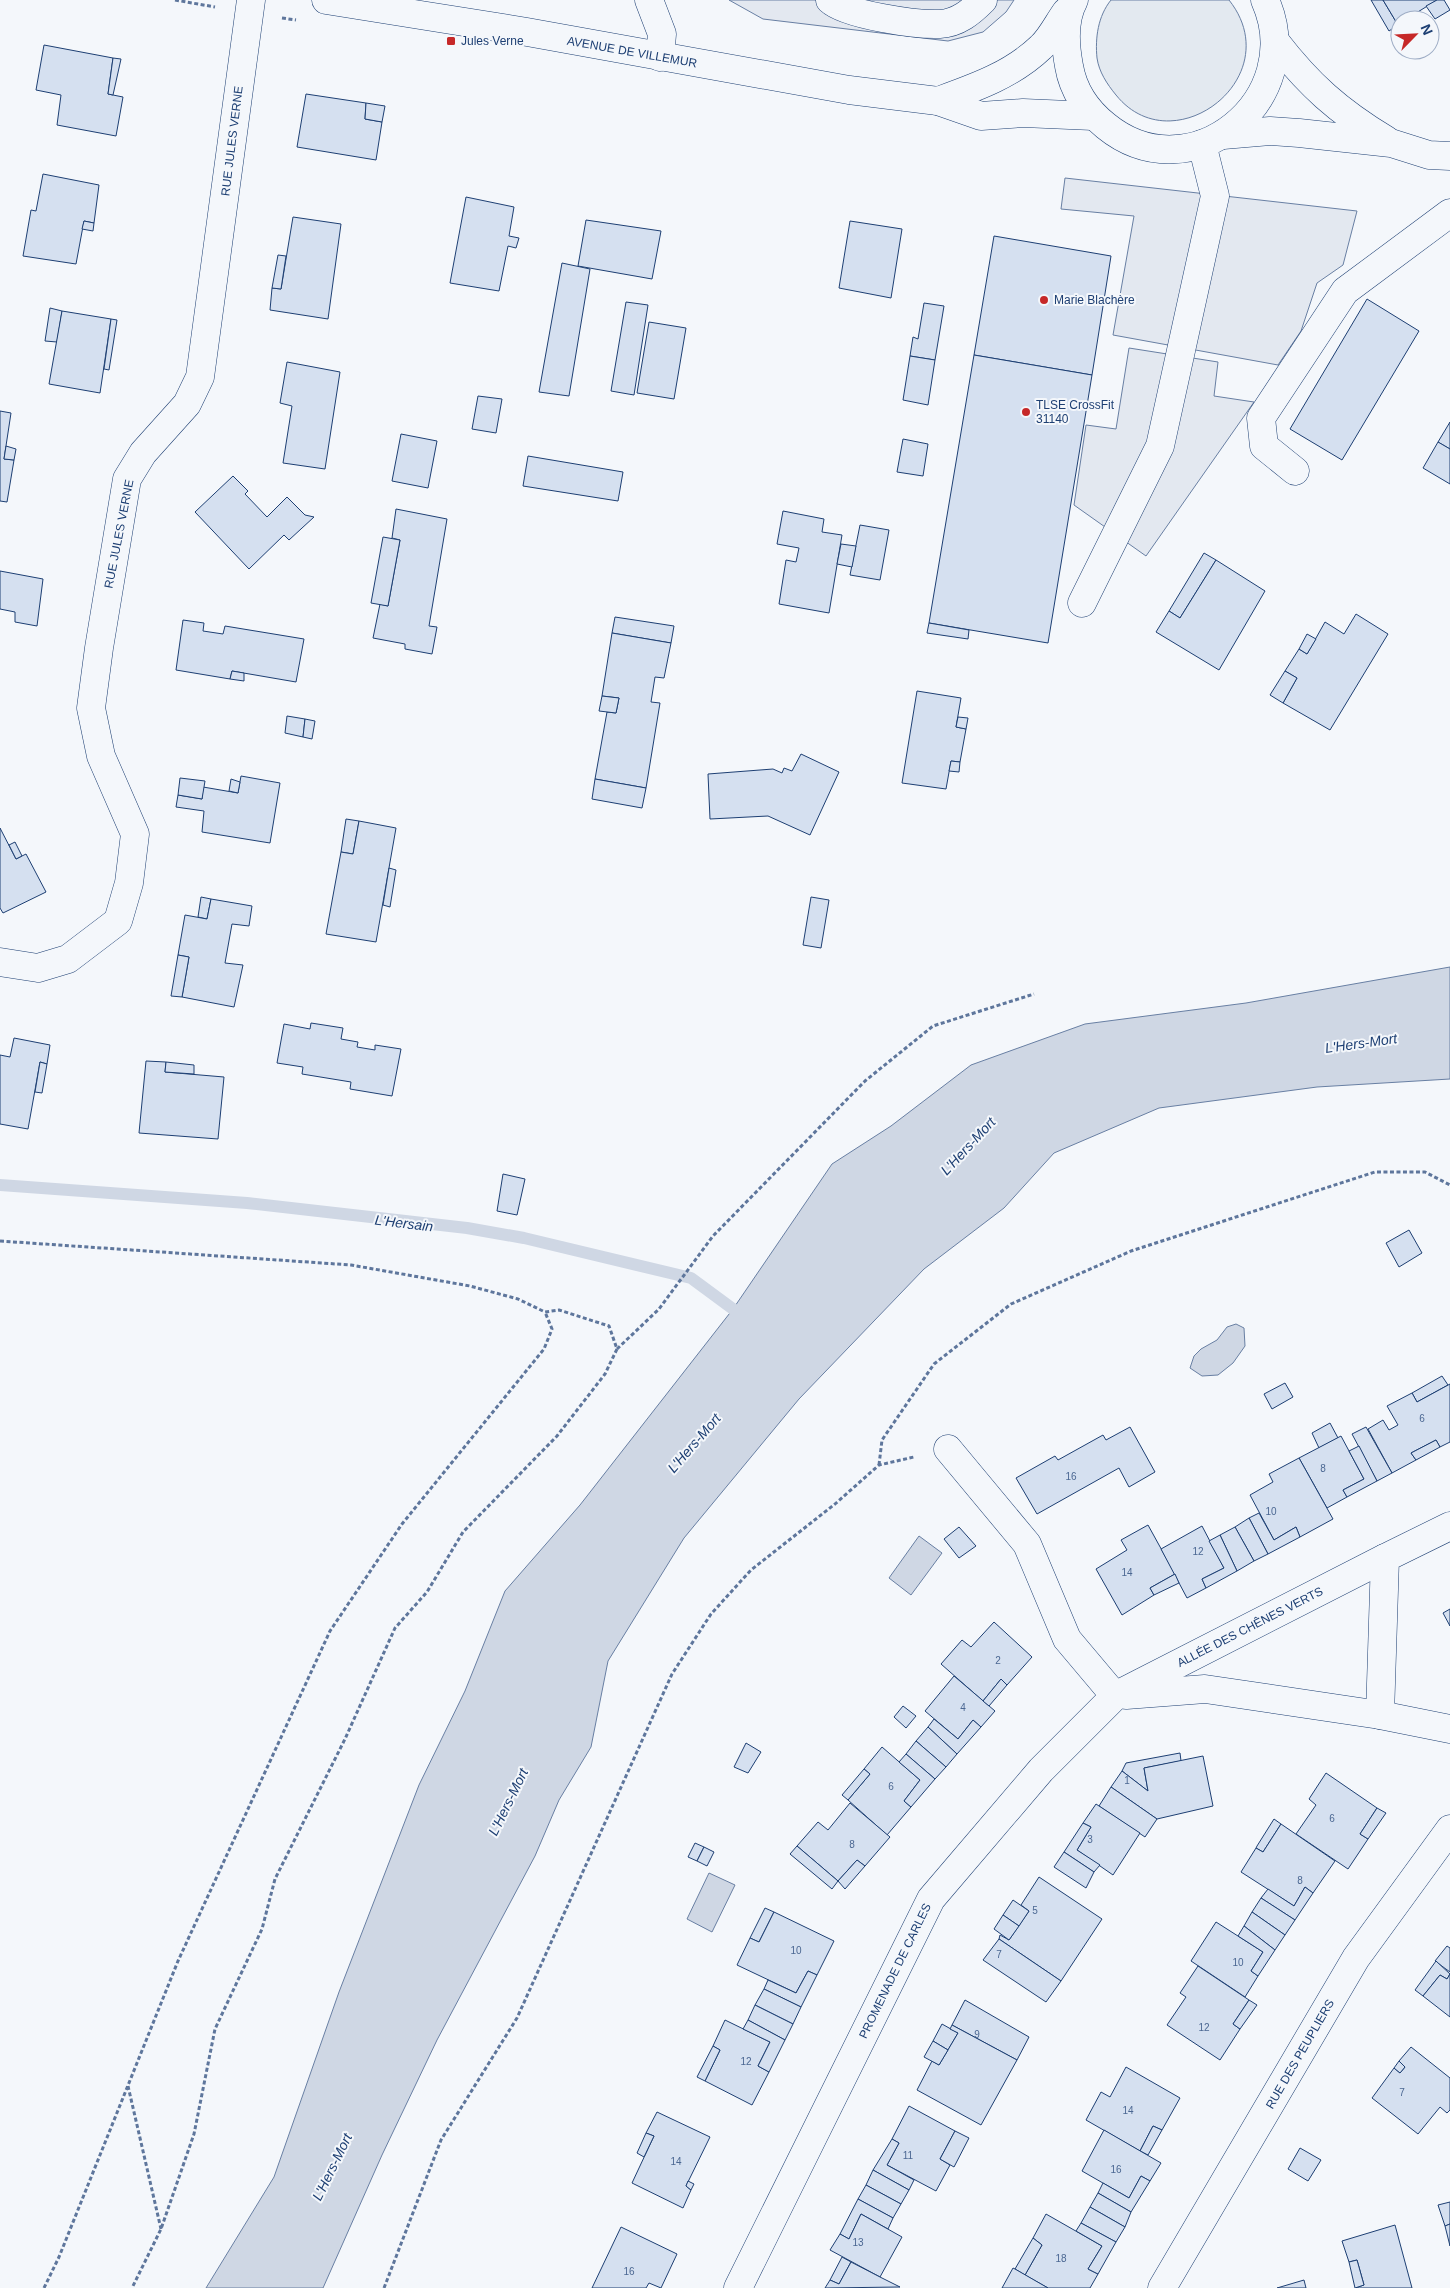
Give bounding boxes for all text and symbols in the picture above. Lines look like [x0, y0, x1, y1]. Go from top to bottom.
north arrow [1390, 10, 1440, 60]
text: N [1418, 22, 1436, 38]
place label: Jules Verne [461, 34, 524, 48]
street label: AVENUE DE VILLEMUR [566, 34, 698, 70]
marker: Jules Verne [445, 35, 457, 47]
street label: RUE JULES VERNE [218, 85, 246, 197]
place label: Marie Blachère [1054, 293, 1135, 307]
marker: Marie Blachère [1038, 294, 1050, 306]
place label: TLSE CrossFit 31140 [1036, 398, 1115, 426]
marker: TLSE CrossFit 31140 [1020, 406, 1032, 418]
street label: RUE JULES VERNE [102, 478, 136, 590]
water label: L'Hers-Mort [1324, 1030, 1399, 1056]
water label: L'Hers-Mort [937, 1113, 999, 1178]
water label: L'Hersain [374, 1211, 434, 1235]
water label: L'Hers-Mort [664, 1409, 725, 1476]
house number: 6 [1419, 1413, 1425, 1424]
house number: 8 [1320, 1463, 1326, 1474]
house number: 16 [1065, 1471, 1077, 1482]
house number: 10 [1265, 1506, 1277, 1517]
house number: 12 [1192, 1546, 1204, 1557]
house number: 14 [1121, 1567, 1133, 1578]
street label: ALLÉE DES CHÊNES VERTS [1174, 1583, 1325, 1670]
house number: 2 [995, 1655, 1001, 1666]
house number: 4 [960, 1702, 966, 1713]
water label: L'Hers-Mort [485, 1765, 532, 1838]
house number: 1 [1124, 1775, 1130, 1786]
house number: 6 [888, 1781, 894, 1792]
house number: 6 [1329, 1813, 1335, 1824]
house number: 3 [1087, 1834, 1093, 1845]
house number: 8 [849, 1839, 855, 1850]
house number: 8 [1297, 1875, 1303, 1886]
street label: PROMENADE DE CARLES [856, 1901, 934, 2041]
house number: 5 [1032, 1905, 1038, 1916]
house number: 10 [790, 1945, 802, 1956]
house number: 7 [996, 1949, 1002, 1960]
house number: 10 [1232, 1957, 1244, 1968]
street label: RUE DES PEUPLIERS [1263, 1997, 1337, 2111]
house number: 12 [1198, 2022, 1210, 2033]
house number: 9 [974, 2029, 980, 2040]
house number: 12 [740, 2056, 752, 2067]
house number: 7 [1399, 2087, 1405, 2098]
house number: 14 [1122, 2105, 1134, 2116]
water label: L'Hers-Mort [309, 2130, 356, 2203]
house number: 11 [903, 2150, 914, 2161]
house number: 14 [670, 2156, 682, 2167]
house number: 16 [1110, 2164, 1122, 2175]
house number: 13 [852, 2237, 864, 2248]
house number: 18 [1055, 2253, 1067, 2264]
house number: 16 [623, 2266, 635, 2277]

